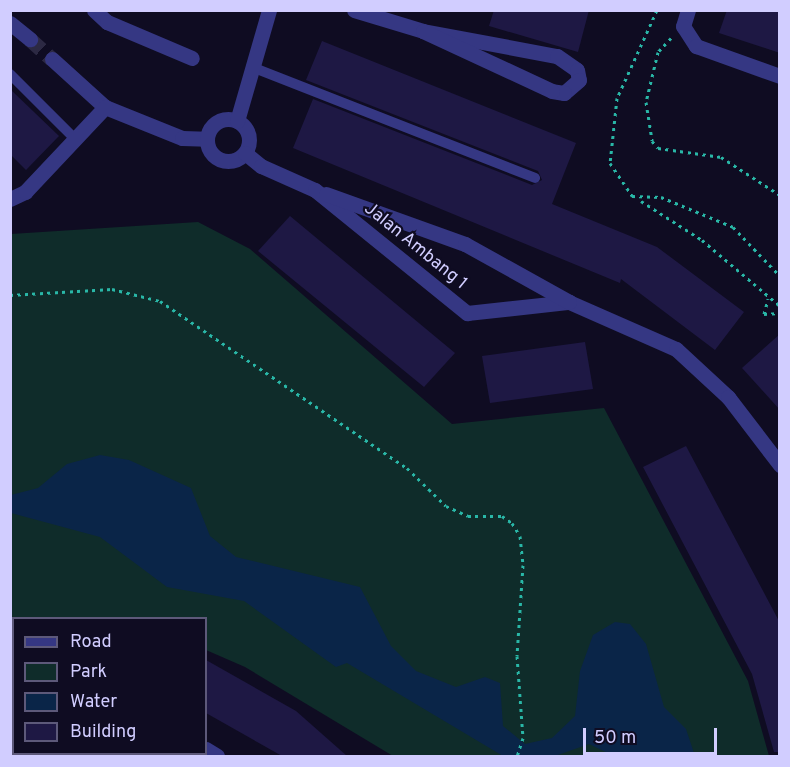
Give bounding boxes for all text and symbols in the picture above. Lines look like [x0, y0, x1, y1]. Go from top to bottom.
street label: Jalan Ambang 1 [359, 199, 471, 295]
legend [12, 617, 207, 755]
text: Road [70, 631, 112, 654]
text: Park [70, 661, 107, 684]
text: Water [70, 691, 117, 714]
scale bar [586, 716, 720, 754]
text: Building [70, 721, 136, 744]
text: 50 m [594, 727, 636, 750]

